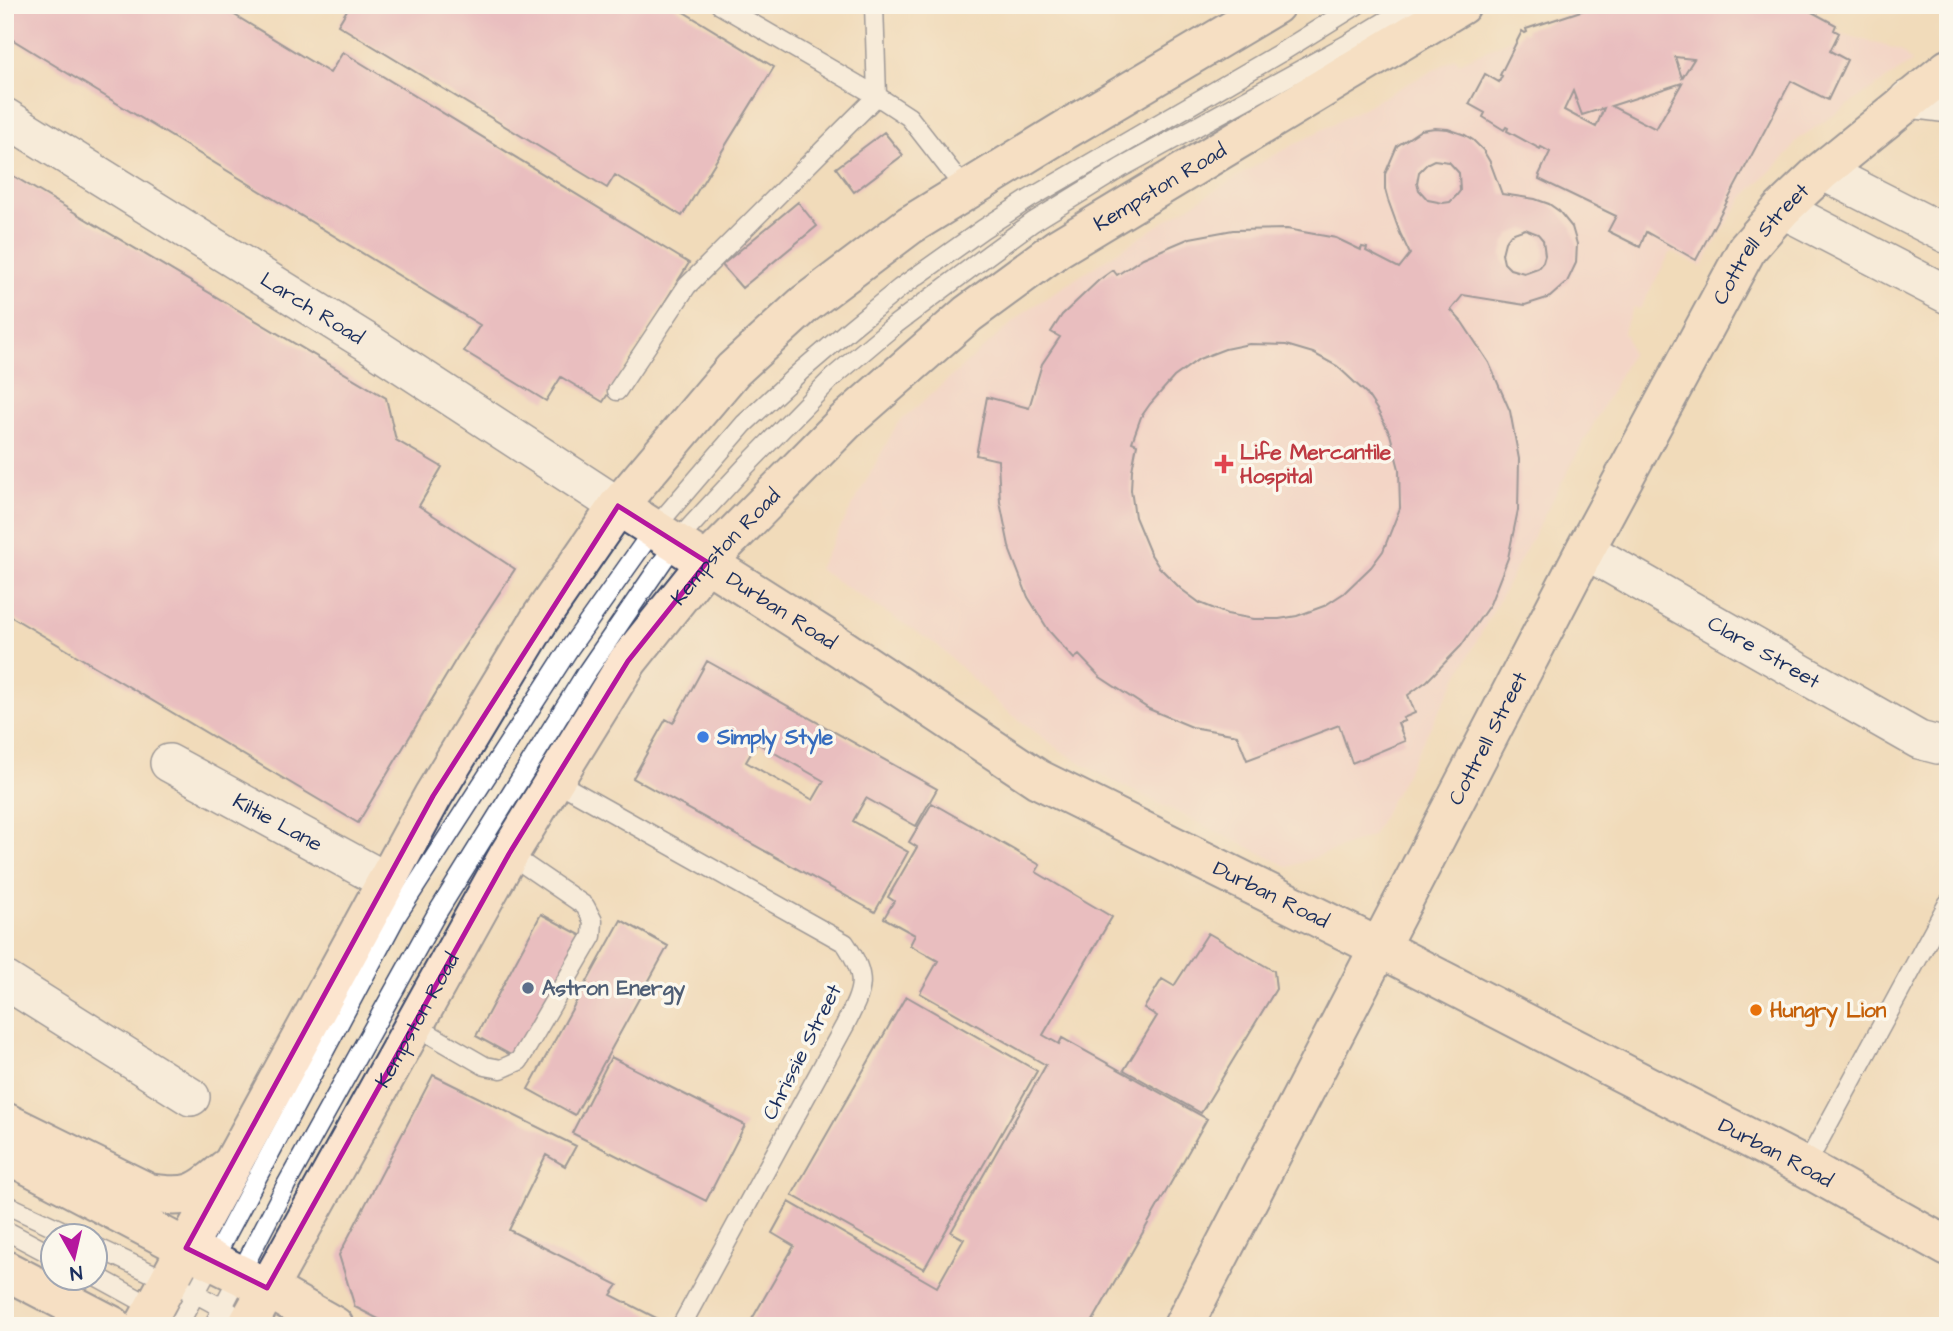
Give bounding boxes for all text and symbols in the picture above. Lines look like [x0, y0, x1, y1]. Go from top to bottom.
street label: Kempston Road [1088, 135, 1232, 238]
street label: Cottrell Street [1705, 176, 1816, 310]
street label: Larch Road [255, 265, 370, 351]
place label: Life Mercantile Hospital [1240, 438, 1392, 492]
marker: Life Mercantile Hospital [1214, 454, 1234, 474]
street label: Kempston Road [664, 481, 787, 611]
street label: Durban Road [721, 564, 843, 656]
street label: Clare Street [1703, 608, 1826, 696]
street label: Cottrell Street [1441, 666, 1534, 810]
place label: Simply Style [716, 723, 834, 755]
marker: Simply Style [695, 729, 711, 745]
street label: Kiltie Lane [228, 786, 328, 858]
street label: Durban Road [1208, 853, 1334, 935]
street label: Kempston Road [368, 947, 466, 1093]
place label: Astron Energy [542, 974, 685, 1006]
street label: Chrissie Street [755, 979, 849, 1125]
marker: Astron Energy [520, 980, 536, 996]
place label: Hungry Lion [1770, 996, 1887, 1028]
marker: Hungry Lion [1748, 1002, 1764, 1018]
street label: Durban Road [1714, 1110, 1839, 1195]
north arrow [38, 1222, 108, 1292]
text: N [68, 1258, 84, 1287]

